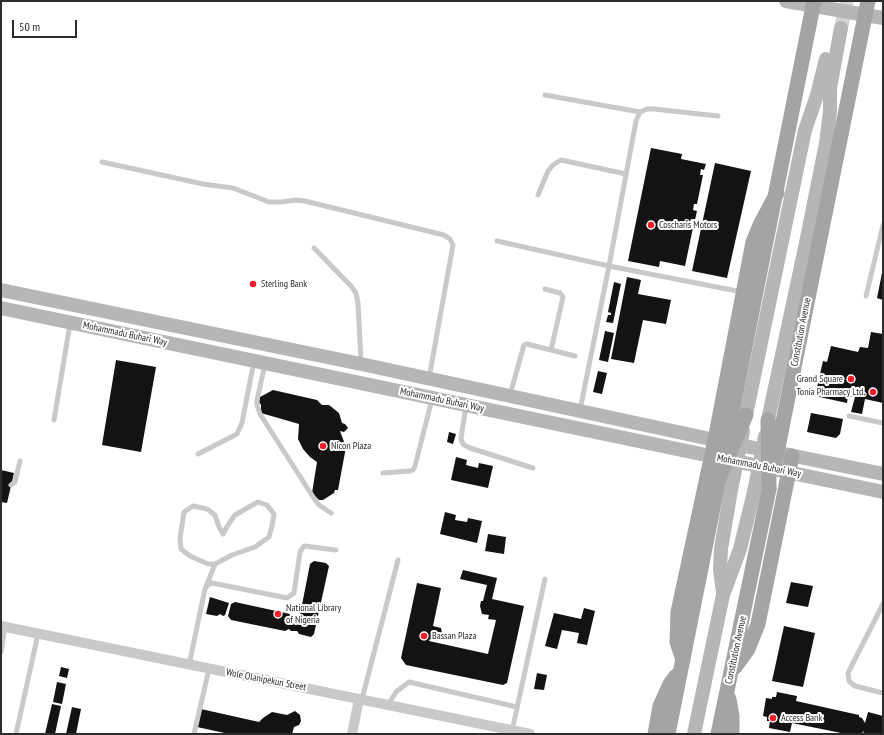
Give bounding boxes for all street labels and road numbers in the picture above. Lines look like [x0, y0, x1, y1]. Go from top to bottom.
street label: Constitution Avenue [788, 297, 814, 367]
street label: Mohammadu Buhari Way [82, 319, 168, 349]
street label: Mohammadu Buhari Way [399, 385, 485, 415]
street label: Mohammadu Buhari Way [716, 452, 802, 480]
street label: Constitution Avenue [723, 615, 749, 685]
street label: Wole Olanipekun Street [225, 666, 307, 694]

